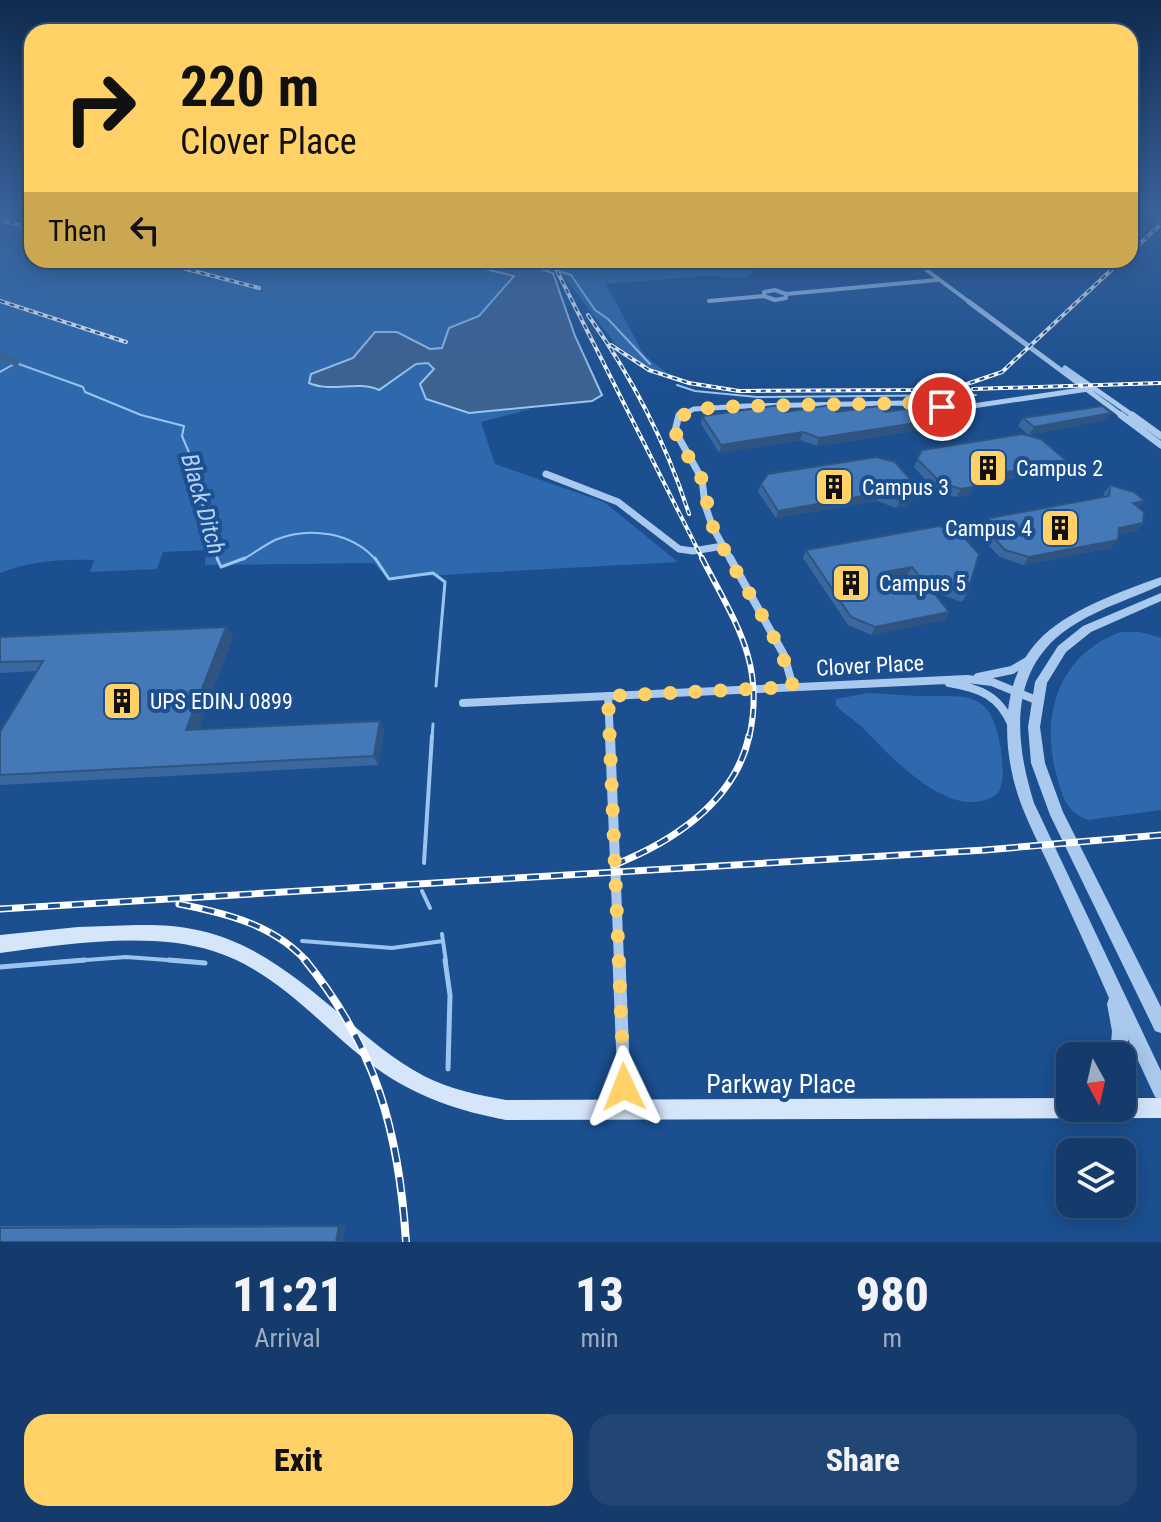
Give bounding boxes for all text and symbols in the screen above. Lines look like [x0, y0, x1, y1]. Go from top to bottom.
text: 220 m [180, 54, 319, 120]
icon: right [48, 56, 152, 160]
text: Clover Place [180, 121, 357, 163]
icon: left [123, 208, 167, 252]
text: Then [48, 213, 107, 248]
pin [908, 373, 976, 441]
icon: arrive [920, 385, 964, 429]
building icon: Campus 2 [967, 447, 1009, 489]
water label: Black Ditch [175, 450, 231, 558]
place label: Campus 2 [1016, 456, 1103, 481]
building icon: Campus 3 [813, 466, 855, 508]
place label: Campus 3 [862, 475, 949, 500]
building icon: Campus 4 [1039, 507, 1081, 549]
place label: Campus 4 [945, 516, 1032, 541]
building icon: Campus 5 [830, 562, 872, 604]
place label: Campus 5 [879, 571, 966, 596]
street label: Clover Place [815, 650, 925, 681]
building icon: UPS EDINJ 0899 [101, 680, 143, 722]
place label: UPS EDINJ 0899 [150, 689, 293, 714]
north arrow [1056, 1042, 1136, 1122]
map controls [1056, 1042, 1136, 1218]
position arrow [582, 1045, 666, 1129]
street label: Parkway Place [706, 1069, 856, 1099]
button: layers [1056, 1138, 1136, 1218]
text: 11:21 [232, 1266, 343, 1323]
text: 13 [575, 1266, 624, 1323]
text: 980 [856, 1266, 929, 1323]
text: Arrival [254, 1323, 321, 1353]
text: min [580, 1323, 619, 1353]
text: m [883, 1323, 902, 1353]
button: Exit [24, 1414, 573, 1506]
button: Share [589, 1414, 1137, 1506]

